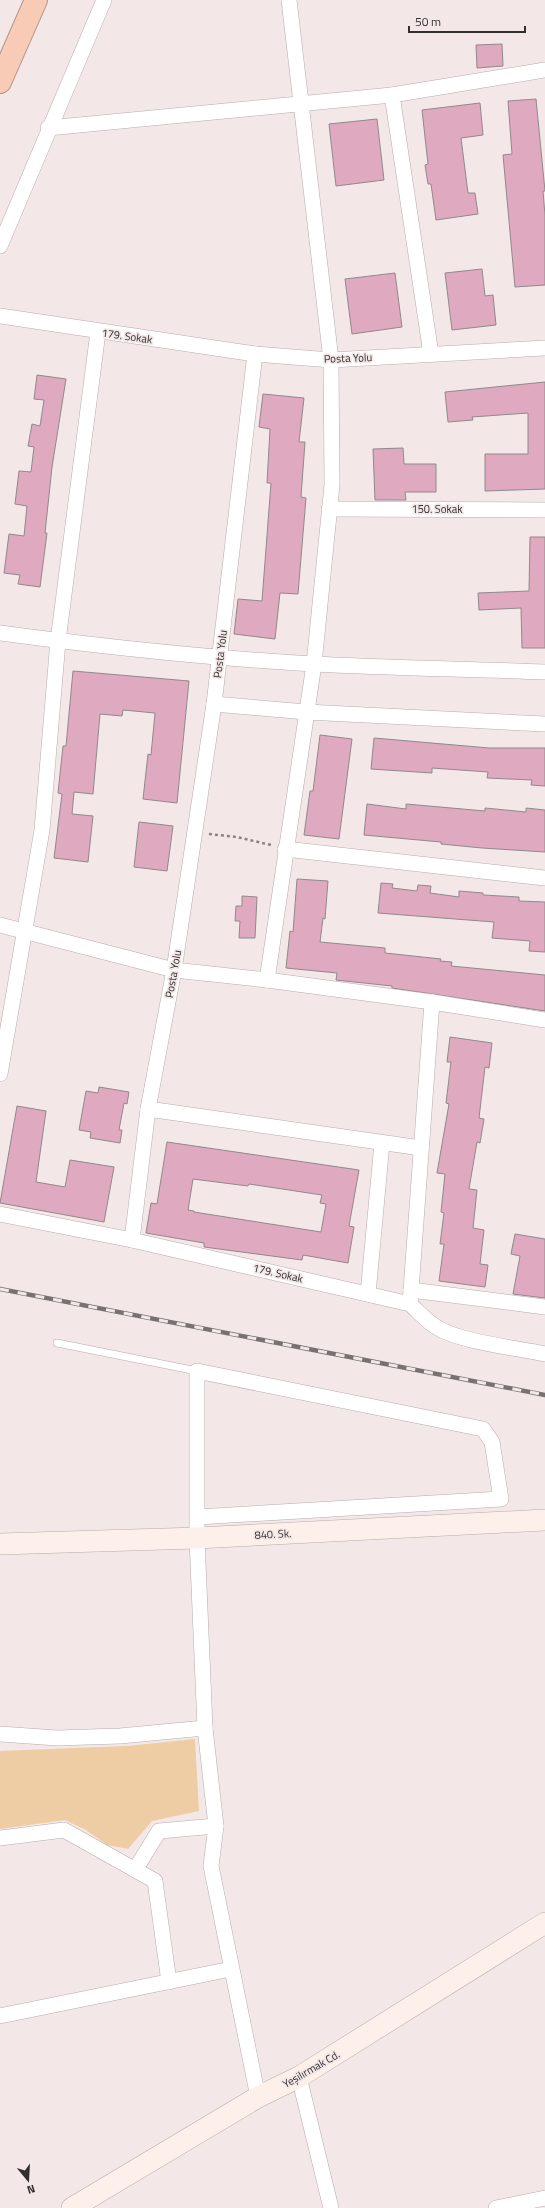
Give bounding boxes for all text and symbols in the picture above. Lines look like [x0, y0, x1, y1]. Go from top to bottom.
scale bar [409, 8, 525, 34]
text: 50 m [415, 12, 441, 31]
street label: 179. Sokak [101, 325, 154, 348]
street label: Posta Yolu [323, 349, 373, 367]
street label: 150. Sokak [411, 501, 463, 517]
street label: Posta Yolu [209, 629, 231, 679]
street label: Posta Yolu [161, 949, 185, 999]
street label: 179. Sokak [251, 1259, 305, 1287]
street label: 840. Sk. [254, 1525, 292, 1543]
street label: Yeşilırmak Cd. [280, 2046, 342, 2092]
north arrow [8, 2160, 48, 2200]
text: N [25, 2181, 37, 2198]

